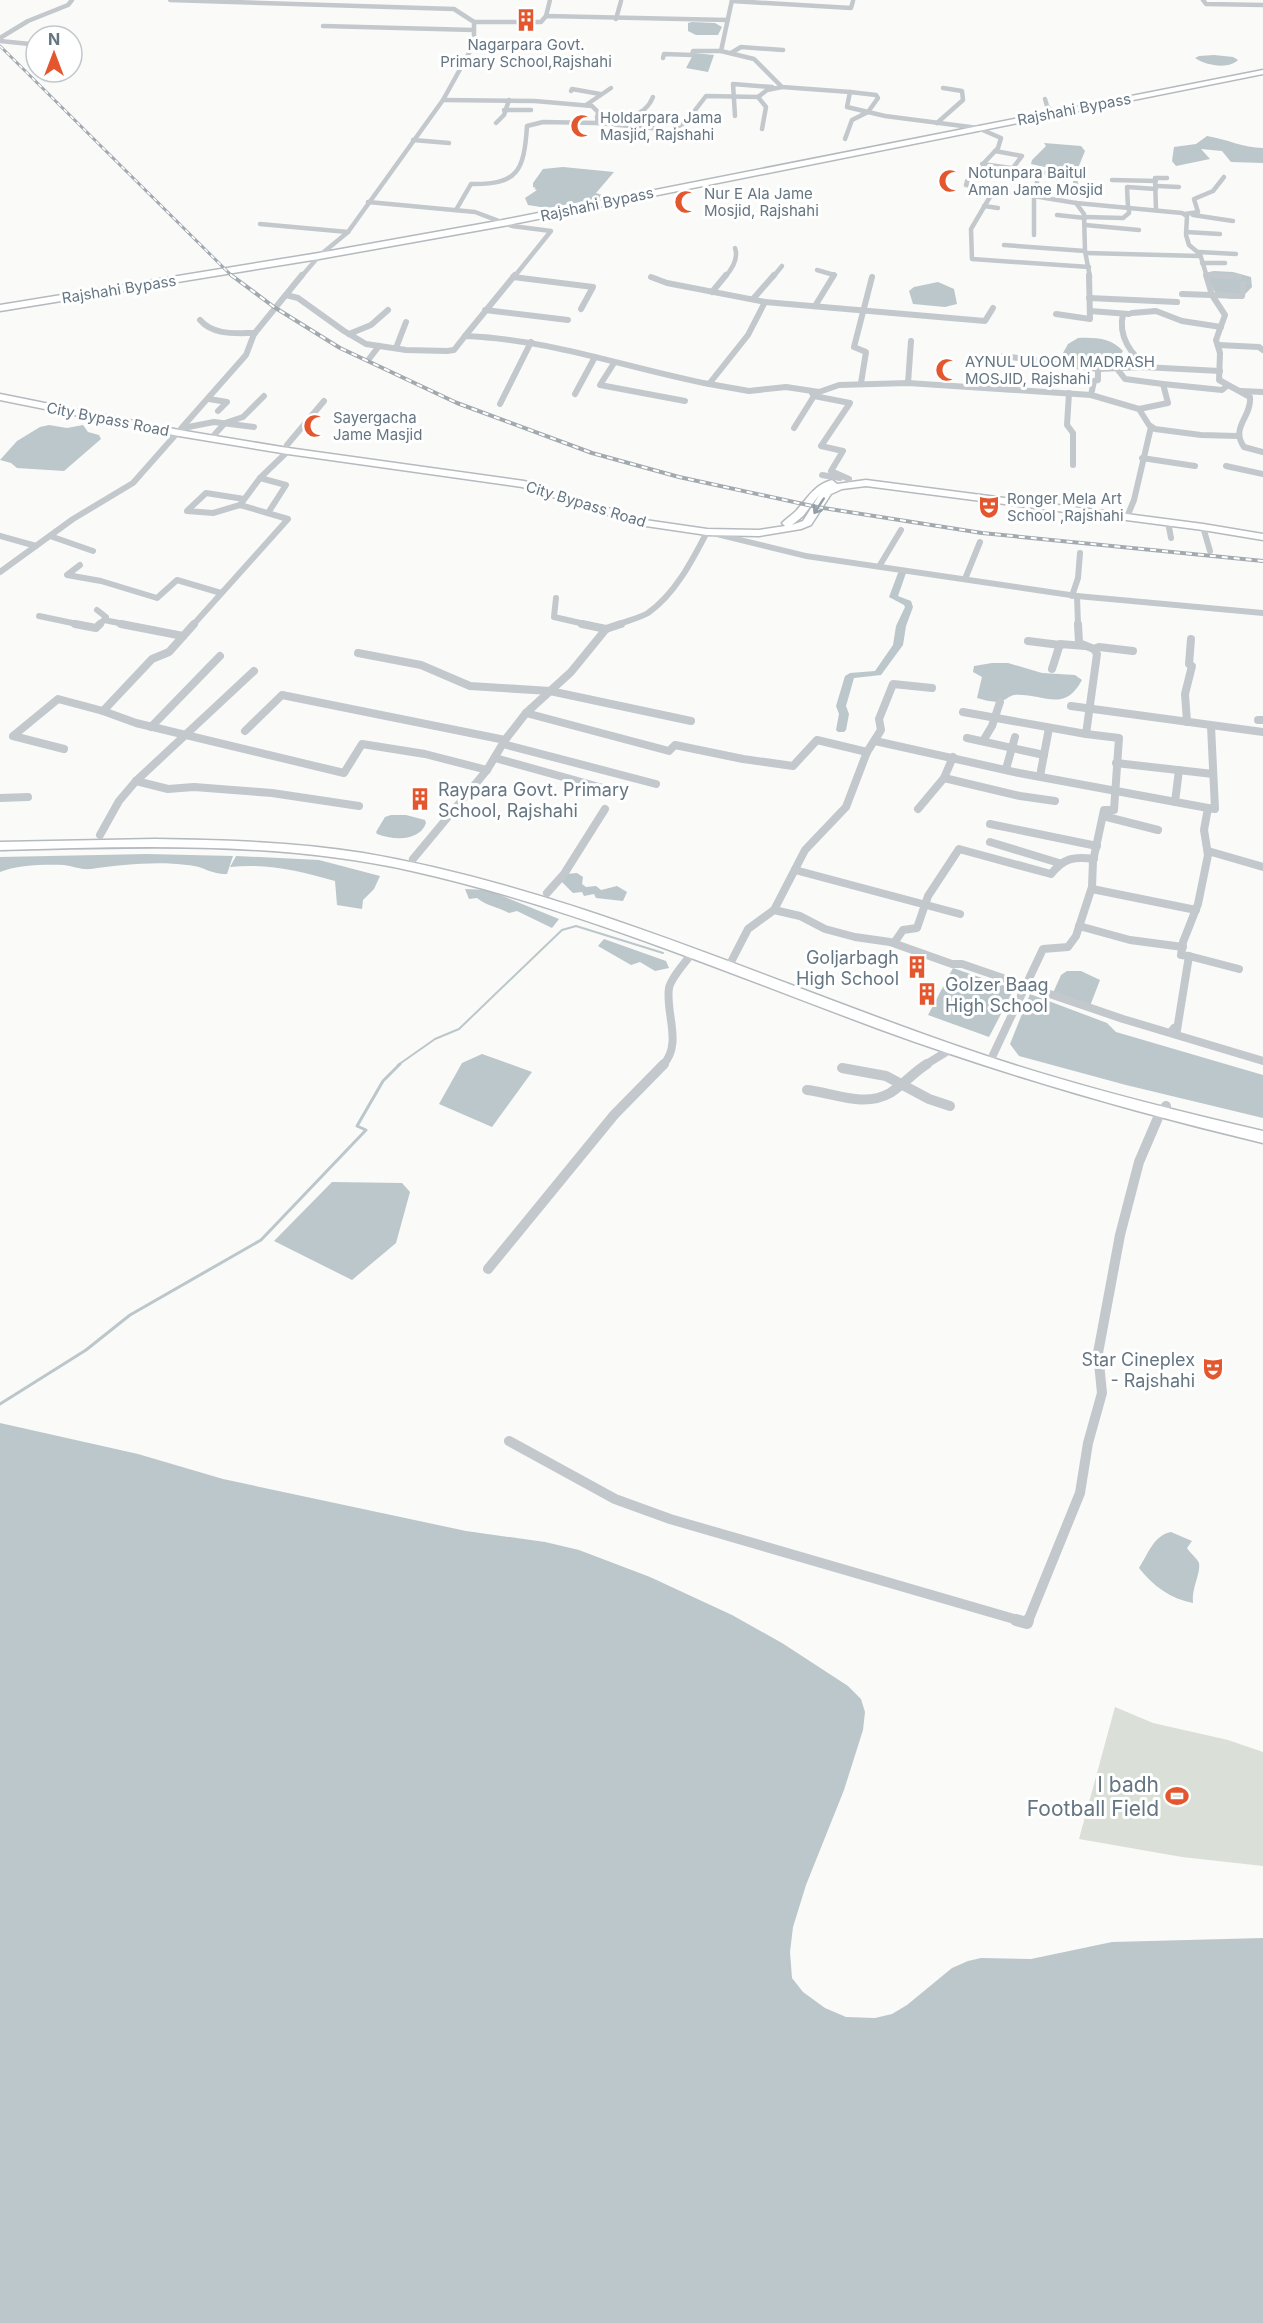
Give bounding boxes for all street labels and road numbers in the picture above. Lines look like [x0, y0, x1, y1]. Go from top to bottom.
street label: Rajshahi Bypass [1016, 89, 1133, 129]
street label: Rajshahi Bypass [539, 183, 655, 225]
street label: Rajshahi Bypass [61, 271, 178, 307]
street label: City Bypass Road [45, 398, 171, 440]
street label: City Bypass Road [524, 477, 648, 531]

